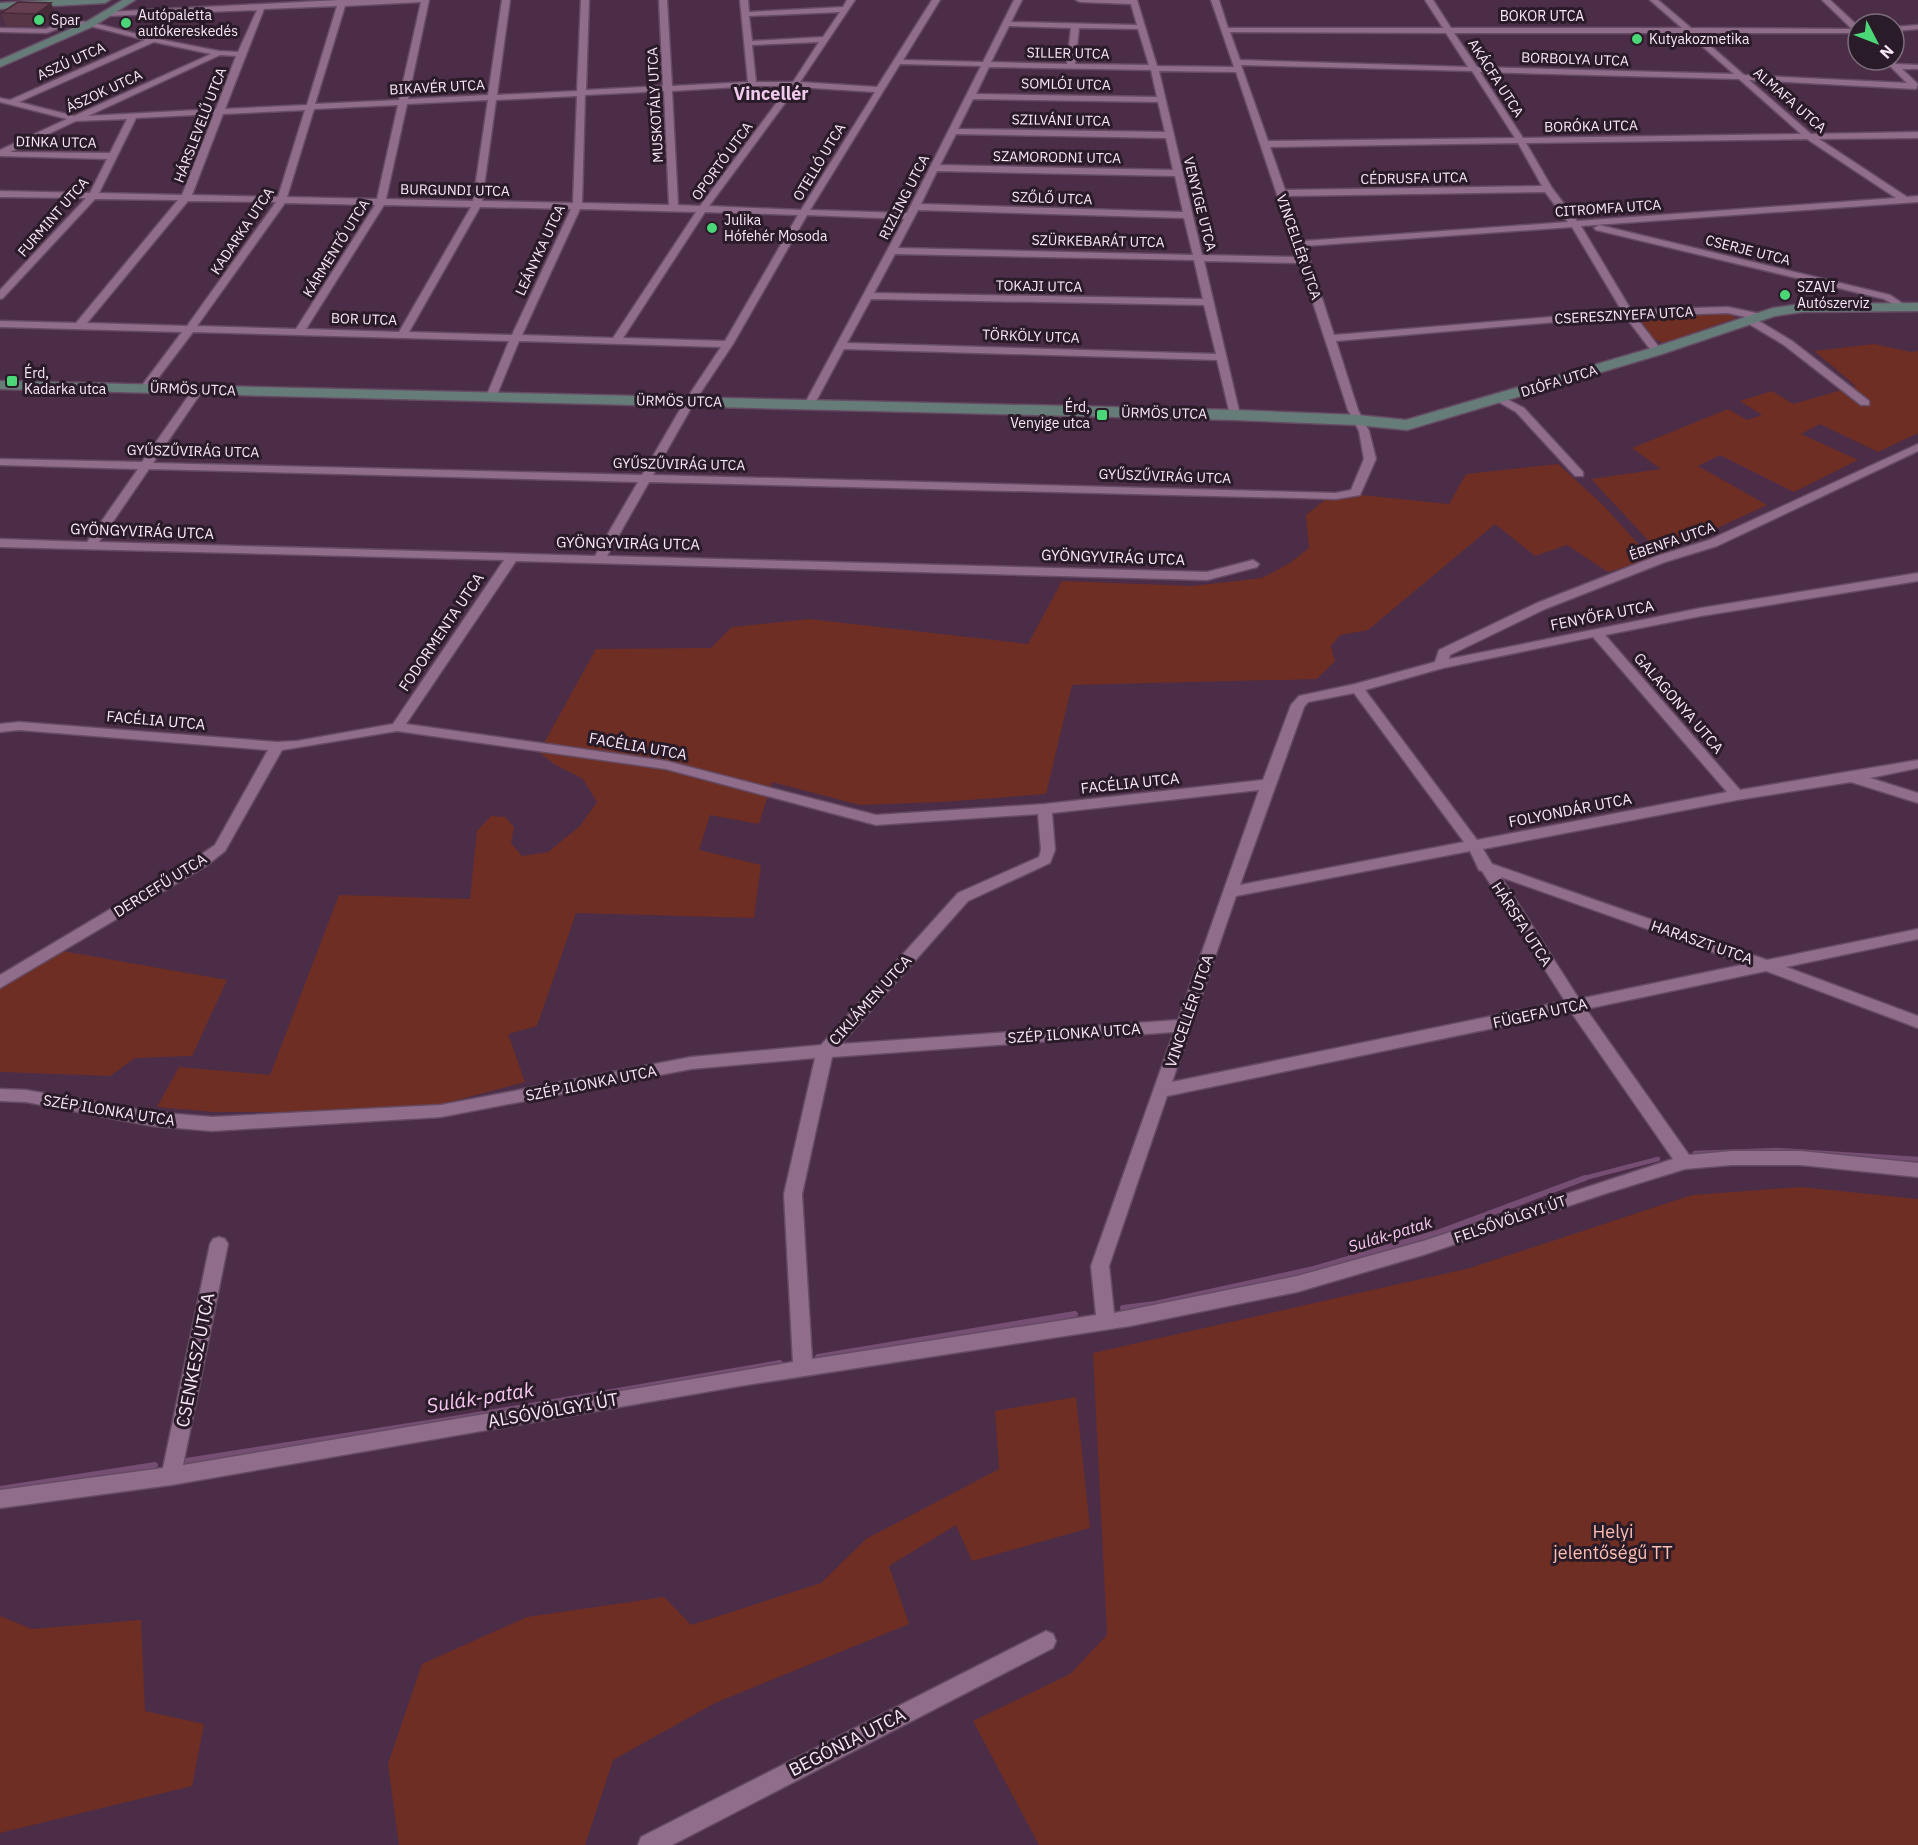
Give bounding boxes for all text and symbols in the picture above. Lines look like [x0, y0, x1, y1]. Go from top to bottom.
place label: Autópaletta autókereskedés [138, 6, 238, 40]
street label: BOKOR UTCA [1500, 7, 1584, 25]
place label: Spar [51, 11, 80, 29]
north arrow [1846, 12, 1906, 72]
marker: Spar [32, 13, 46, 27]
marker: Autópaletta autókereskedés [119, 16, 133, 30]
place label: Kutyakozmetika [1649, 30, 1750, 48]
marker: Kutyakozmetika [1630, 32, 1644, 46]
street label: AKÁCFA UTCA [1464, 35, 1529, 121]
street label: ASZÚ UTCA [34, 37, 108, 84]
text: N [1876, 41, 1898, 63]
street label: SILLER UTCA [1026, 43, 1110, 63]
street label: MUSKOTÁLY UTCA [642, 47, 667, 163]
street label: BORBOLYA UTCA [1521, 48, 1629, 70]
street label: ALMAFA UTCA [1750, 63, 1830, 137]
street label: HÁRSLEVELŰ UTCA [169, 64, 230, 185]
street label: ÁSZOK UTCA [63, 65, 145, 116]
street label: SOMLÓI UTCA [1021, 73, 1111, 94]
street label: BIKAVÉR UTCA [389, 75, 485, 98]
district label: Vincellér [733, 82, 809, 105]
street label: SZILVÁNI UTCA [1012, 109, 1110, 130]
street label: BORÓKA UTCA [1544, 115, 1638, 136]
street label: OPORTÓ UTCA [687, 118, 757, 204]
street label: OTELLÓ UTCA [788, 119, 849, 204]
street label: DINKA UTCA [15, 132, 97, 152]
street label: SZAMORODNI UTCA [993, 147, 1121, 167]
street label: RIZLING UTCA [875, 151, 933, 243]
street label: VENYIGE UTCA [1180, 155, 1220, 253]
street label: CÉDRUSFA UTCA [1360, 167, 1468, 188]
street label: FURMINT UTCA [14, 174, 92, 260]
street label: BURGUNDI UTCA [400, 180, 510, 200]
street label: KADARKA UTCA [206, 184, 278, 278]
street label: SZŐLŐ UTCA [1011, 187, 1093, 208]
street label: VINCELLÉR UTCA [1273, 192, 1326, 302]
street label: KÁRMENTŐ UTCA [298, 195, 373, 300]
street label: CITROMFA UTCA [1554, 195, 1662, 221]
street label: LEÁNYKA UTCA [510, 201, 569, 298]
place label: Julika Hófehér Mosoda [724, 211, 828, 245]
marker: Julika Hófehér Mosoda [705, 221, 719, 235]
street label: SZÜRKEBARÁT UTCA [1031, 230, 1165, 251]
street label: CSERJE UTCA [1704, 231, 1792, 269]
street label: TOKAJI UTCA [996, 276, 1082, 296]
place label: SZAVI Autószerviz [1797, 278, 1870, 312]
marker: SZAVI Autószerviz [1778, 288, 1792, 302]
street label: CSERESZNYEFA UTCA [1554, 302, 1694, 328]
street label: BOR UTCA [331, 309, 397, 329]
street label: TÖRKÖLY UTCA [982, 325, 1080, 347]
street label: DIÓFA UTCA [1518, 360, 1600, 401]
place label: Érd, Kadarka utca [24, 363, 107, 398]
marker: Érd, Kadarka utca [5, 374, 19, 388]
street label: ÜRMÖS UTCA [150, 379, 236, 399]
street label: ÜRMÖS UTCA [636, 391, 722, 411]
place label: Érd, Venyige utca [1010, 397, 1091, 432]
street label: ÜRMÖS UTCA [1121, 403, 1207, 423]
marker: Érd, Venyige utca [1095, 408, 1109, 422]
street label: GYŰSZŰVIRÁG UTCA [127, 440, 259, 461]
street label: GYŰSZŰVIRÁG UTCA [613, 453, 745, 474]
street label: GYŰSZŰVIRÁG UTCA [1098, 464, 1232, 487]
street label: ÉBENFA UTCA [1626, 517, 1717, 564]
street label: GYÖNGYVIRÁG UTCA [70, 519, 215, 543]
street label: GYÖNGYVIRÁG UTCA [556, 532, 701, 554]
street label: GYÖNGYVIRÁG UTCA [1041, 545, 1186, 569]
street label: FODORMENTA UTCA [394, 569, 488, 695]
street label: FENYŐFA UTCA [1549, 596, 1656, 634]
street label: GALAGONYA UTCA [1630, 649, 1728, 758]
street label: FACÉLIA UTCA [106, 706, 207, 734]
street label: FACÉLIA UTCA [587, 728, 689, 764]
street label: FACÉLIA UTCA [1080, 768, 1181, 798]
street label: FOLYONDÁR UTCA [1507, 789, 1633, 831]
street label: DERCEFŰ UTCA [110, 849, 210, 921]
street label: HÁRSFA UTCA [1488, 878, 1557, 970]
street label: HARASZT UTCA [1649, 916, 1756, 968]
street label: CIKLÁMEN UTCA [825, 951, 916, 1049]
street label: VINCELLÉR UTCA [1161, 952, 1217, 1070]
street label: FÜGEFA UTCA [1491, 994, 1589, 1032]
street label: SZÉP ILONKA UTCA [1007, 1019, 1141, 1047]
street label: SZÉP ILONKA UTCA [524, 1061, 659, 1105]
street label: SZÉP ILONKA UTCA [42, 1090, 177, 1130]
street label: FELSŐVÖLGYI ÚT [1451, 1191, 1569, 1247]
water label: Sulák-patak [1346, 1212, 1435, 1256]
street label: CSENKESZ UTCA [171, 1290, 219, 1429]
water label: Sulák-patak [424, 1375, 536, 1419]
street label: ALSÓVÖLGYI ÚT [486, 1387, 620, 1433]
park label: Helyi jelentőségű TT [1553, 1520, 1673, 1564]
street label: BEGÓNIA UTCA [785, 1702, 910, 1781]

